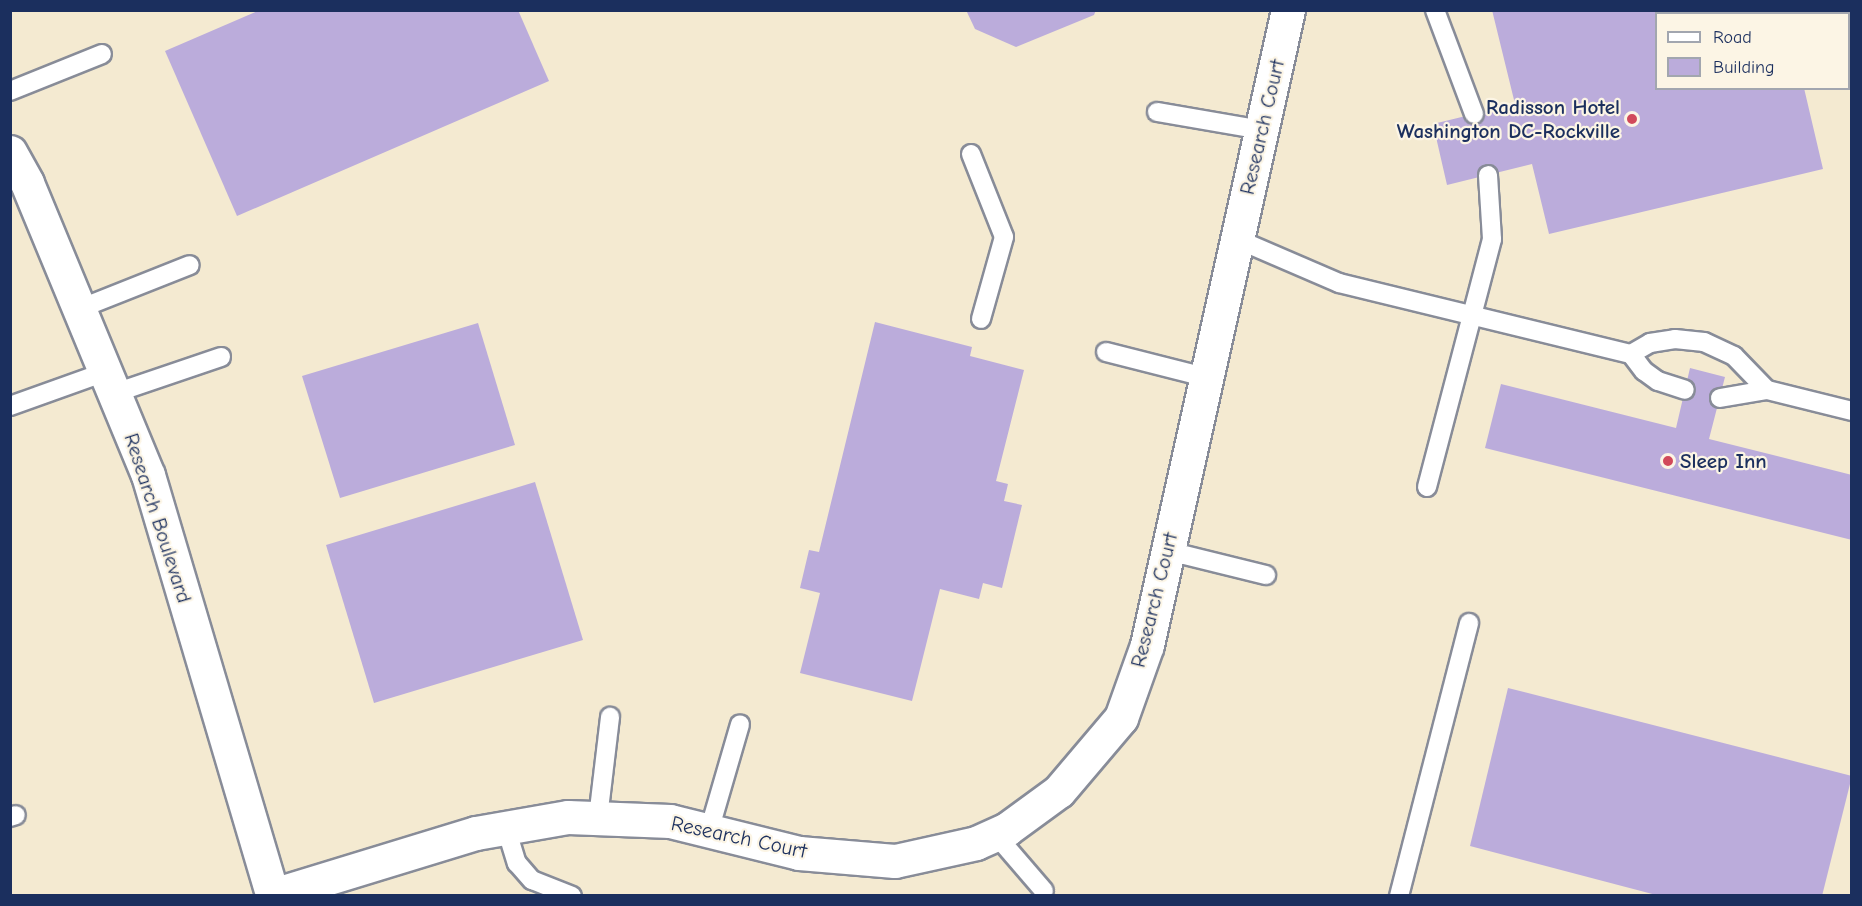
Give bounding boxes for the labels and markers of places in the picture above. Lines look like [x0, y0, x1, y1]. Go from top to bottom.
place label: Radisson Hotel Washington DC-Rockville [1397, 94, 1620, 144]
marker: Radisson Hotel Washington DC-Rockville [1625, 112, 1639, 126]
place label: Sleep Inn [1680, 448, 1767, 474]
marker: Sleep Inn [1661, 454, 1675, 468]

